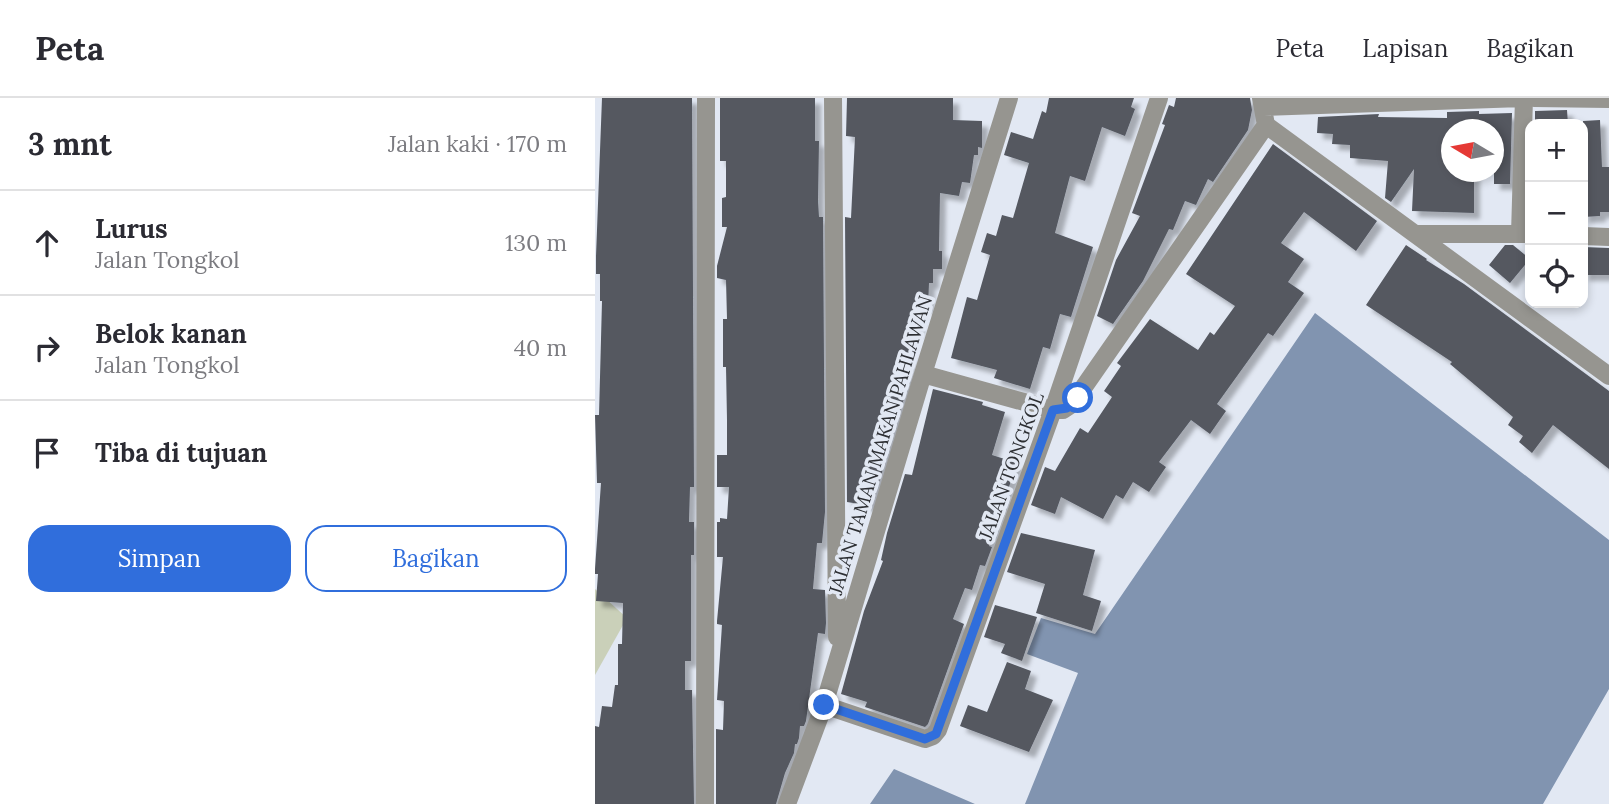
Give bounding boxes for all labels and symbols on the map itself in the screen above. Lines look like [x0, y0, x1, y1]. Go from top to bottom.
north arrow [1441, 119, 1504, 182]
street label: JALAN TAMAN MAKAN PAHLAWAN [823, 293, 937, 598]
route start [1062, 382, 1093, 413]
street label: JALAN TONGKOL [973, 389, 1049, 544]
route end [808, 689, 839, 720]

